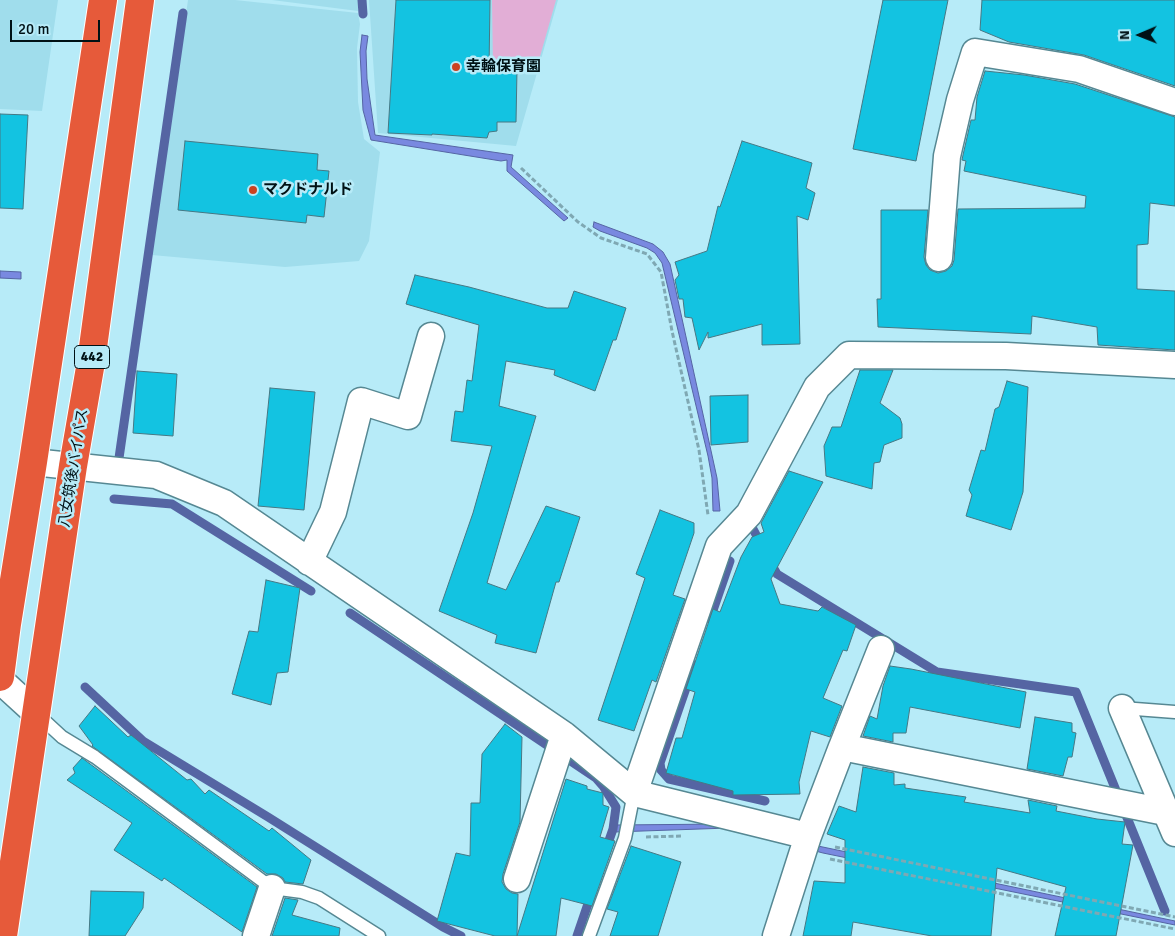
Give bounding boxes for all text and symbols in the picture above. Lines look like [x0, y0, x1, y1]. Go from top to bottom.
scale bar [12, 10, 102, 42]
north arrow [1115, 10, 1165, 60]
text: 20 m [18, 20, 49, 38]
text: N [1116, 30, 1133, 40]
place label: 幸輪保育園 [466, 58, 541, 76]
marker: 幸輪保育園 [450, 61, 462, 73]
place label: マクドナルド [263, 181, 353, 199]
marker: マクドナルド [247, 184, 259, 196]
road number: 442 [74, 346, 110, 368]
street label: 八女筑後バイパス [56, 407, 92, 529]

